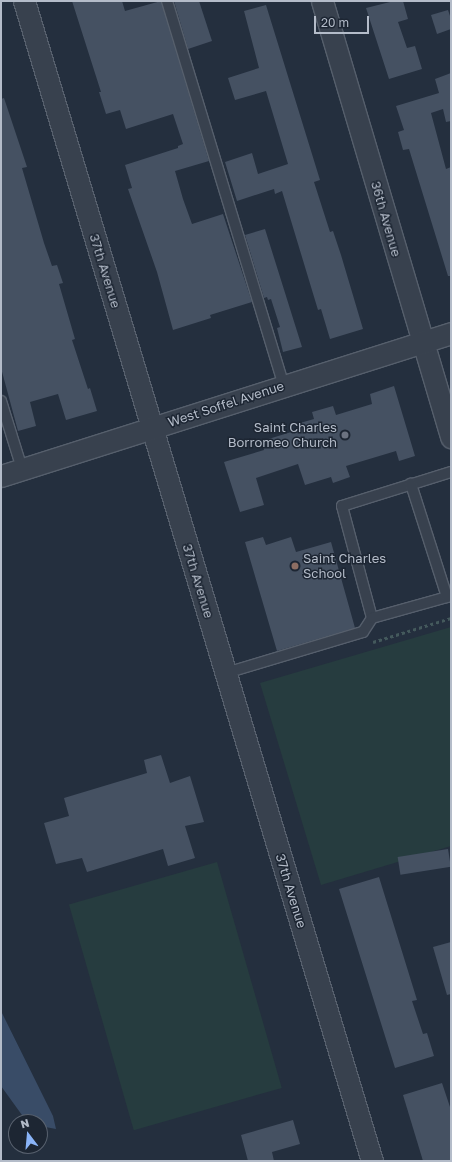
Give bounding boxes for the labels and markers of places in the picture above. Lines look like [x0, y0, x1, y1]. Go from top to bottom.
place label: Saint Charles Borromeo Church [228, 420, 337, 451]
marker: Saint Charles Borromeo Church [340, 430, 350, 440]
place label: Saint Charles School [303, 551, 386, 582]
marker: Saint Charles School [290, 561, 300, 571]

